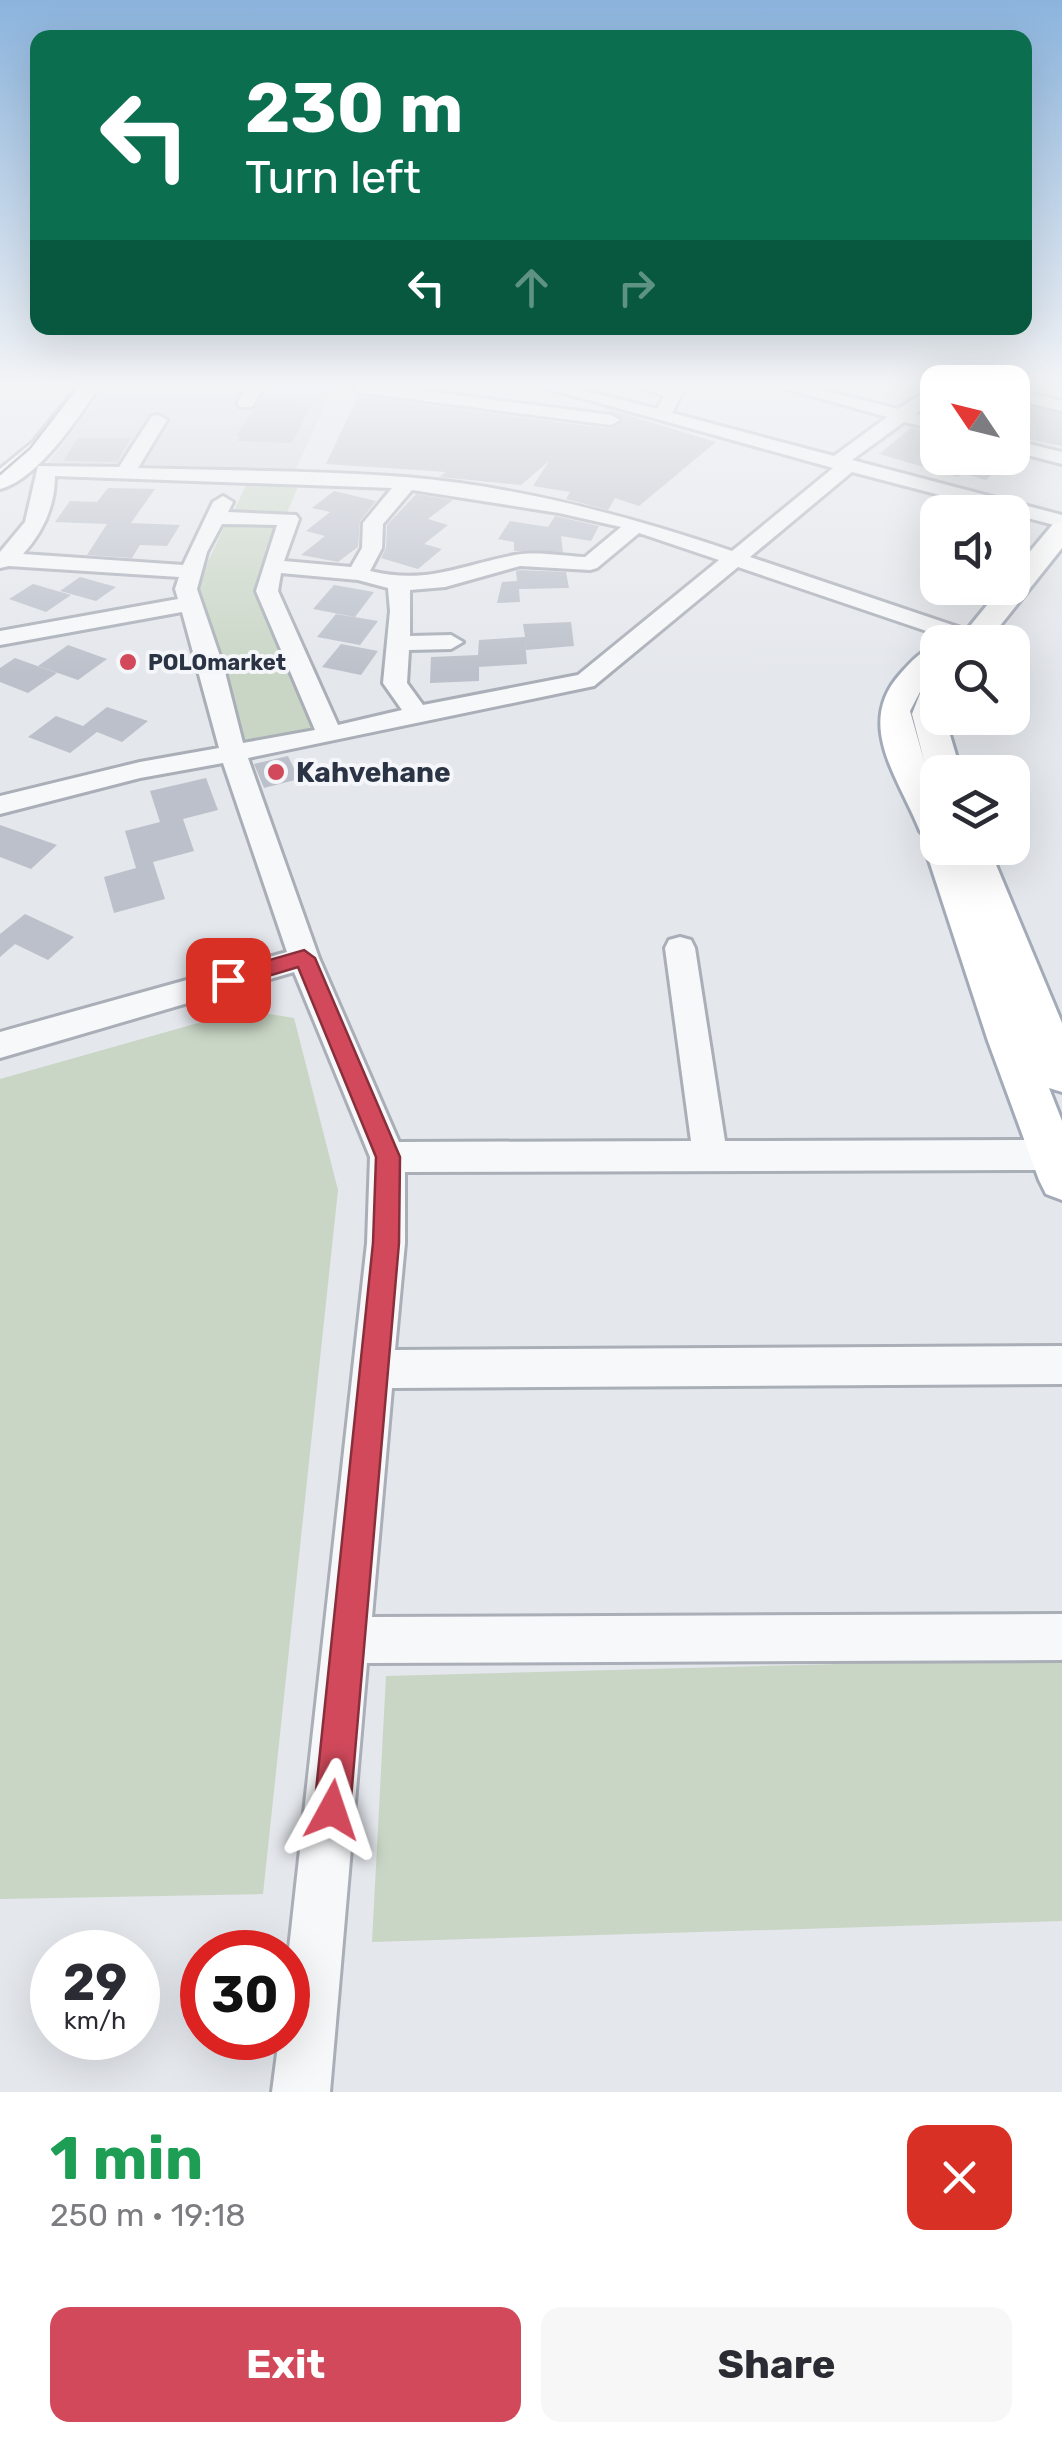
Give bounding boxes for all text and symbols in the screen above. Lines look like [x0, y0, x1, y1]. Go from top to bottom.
text: 230 m [245, 67, 463, 150]
icon: left [80, 70, 210, 200]
text: Turn left [245, 151, 421, 204]
icon: left [399, 260, 454, 315]
icon: ahead [504, 260, 559, 315]
icon: right [609, 260, 664, 315]
north arrow [920, 365, 1030, 475]
map controls [920, 365, 1030, 865]
button: sound [920, 495, 1030, 605]
button: search [920, 625, 1030, 735]
place label: POLOmarket [148, 649, 286, 676]
marker: POLOmarket [117, 651, 139, 673]
button: layers [920, 755, 1030, 865]
place label: Kahvehane [296, 756, 451, 789]
marker: Kahvehane [265, 761, 287, 783]
pin [186, 938, 271, 1023]
icon: arrive [201, 953, 256, 1008]
position arrow [280, 1758, 384, 1862]
speed limit sign: 30 [180, 1930, 310, 2060]
text: 29 [63, 1953, 127, 2013]
text: km/h [64, 2006, 126, 2035]
text: 1 min [50, 2123, 203, 2194]
button: close [907, 2125, 1012, 2230]
text: 250 m · 19:18 [50, 2196, 246, 2234]
button: Exit [50, 2307, 521, 2422]
button: Share [541, 2307, 1012, 2422]

